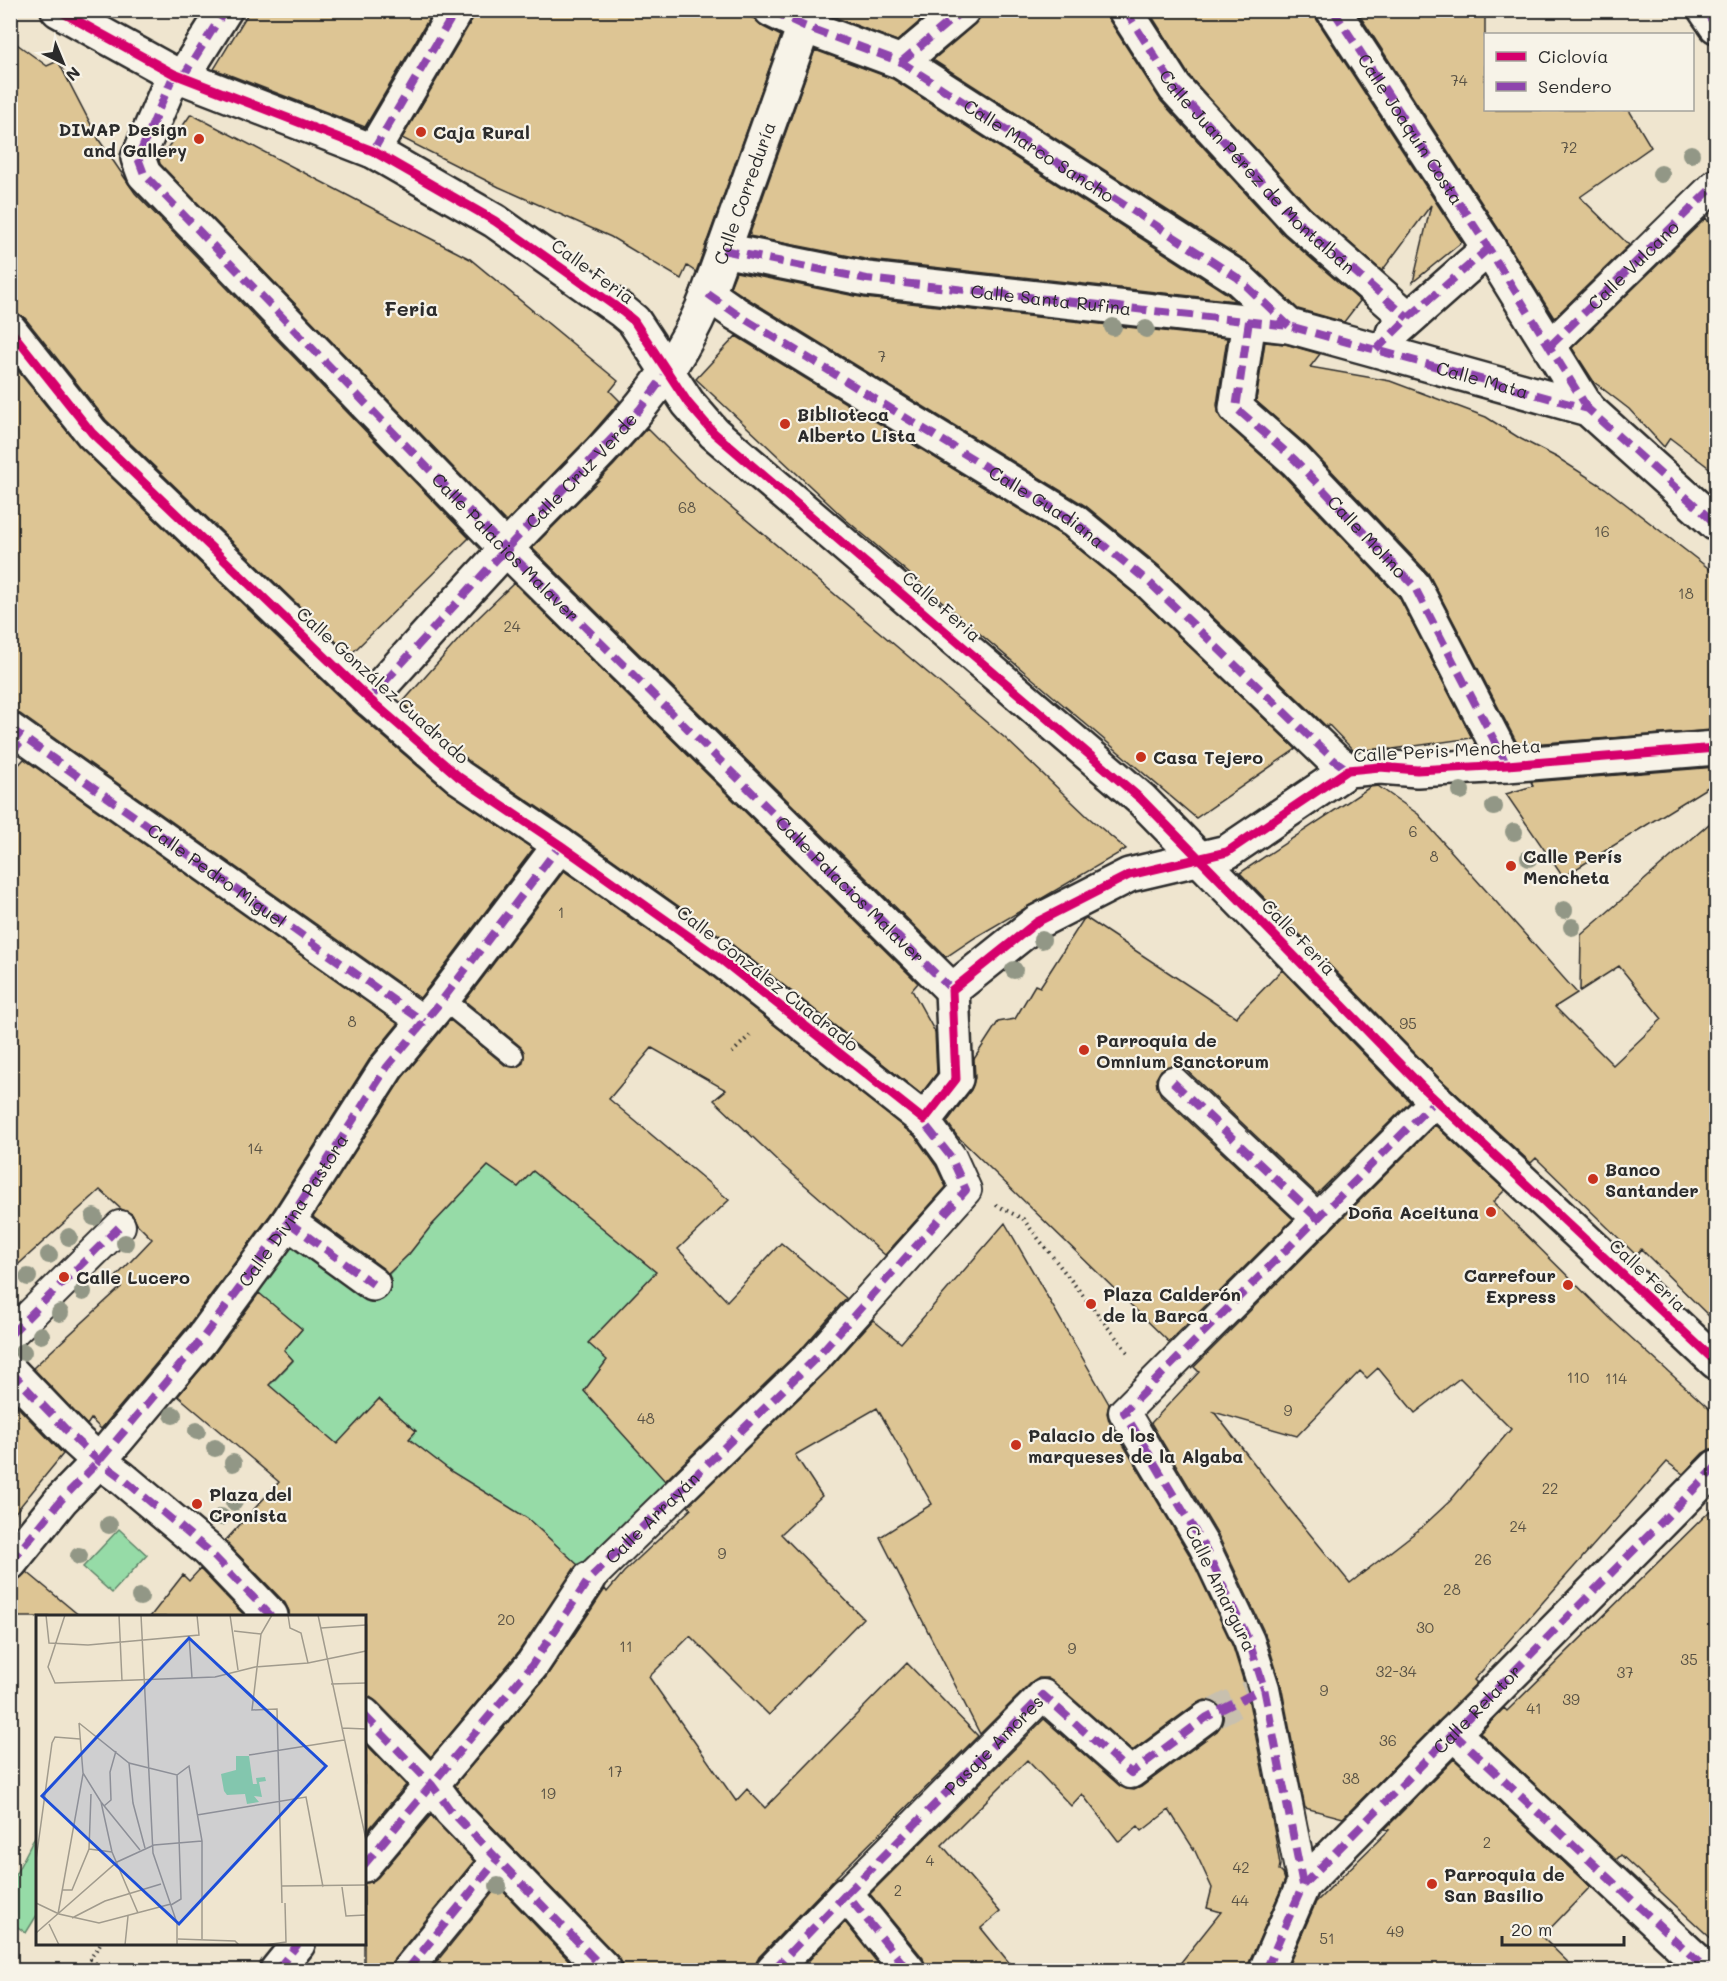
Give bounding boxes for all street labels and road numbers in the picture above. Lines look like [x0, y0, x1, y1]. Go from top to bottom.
street label: Calle Joaquín Costa [1352, 49, 1469, 209]
street label: Calle Juan Pérez de Montalbán [1154, 65, 1361, 279]
street label: Calle Marco Sancho [959, 93, 1119, 208]
street label: Calle Correduría [708, 118, 781, 268]
street label: Calle Vulcano [1582, 215, 1684, 315]
street label: Calle Feria [547, 233, 639, 309]
street label: Calle Santa Rufina [969, 279, 1133, 320]
street label: Calle Mata [1433, 355, 1531, 404]
street label: Calle Cruz Verde [520, 407, 642, 534]
street label: Calle Guadiana [984, 460, 1110, 553]
street label: Calle Palacios Malaver [427, 467, 584, 627]
street label: Calle Molino [1322, 490, 1413, 584]
street label: Calle Feria [898, 565, 986, 647]
street label: Calle González Cuadrado [292, 601, 475, 769]
street label: Calle Peris Mencheta [1353, 733, 1541, 767]
street label: Calle Palacios Malaver [771, 811, 930, 969]
street label: Calle Pedro Miguel [143, 818, 291, 933]
street label: Calle Feria [1257, 894, 1341, 980]
street label: Calle González Cuadrado [672, 899, 864, 1057]
street label: Calle Divina Pastora [233, 1129, 353, 1291]
street label: Calle Feria [1604, 1233, 1692, 1317]
street label: Calle Arrayán [600, 1466, 704, 1569]
street label: Calle Amargura [1180, 1521, 1262, 1655]
street label: Calle Relator [1427, 1659, 1526, 1759]
street label: Pasaje Amores [939, 1690, 1049, 1800]

